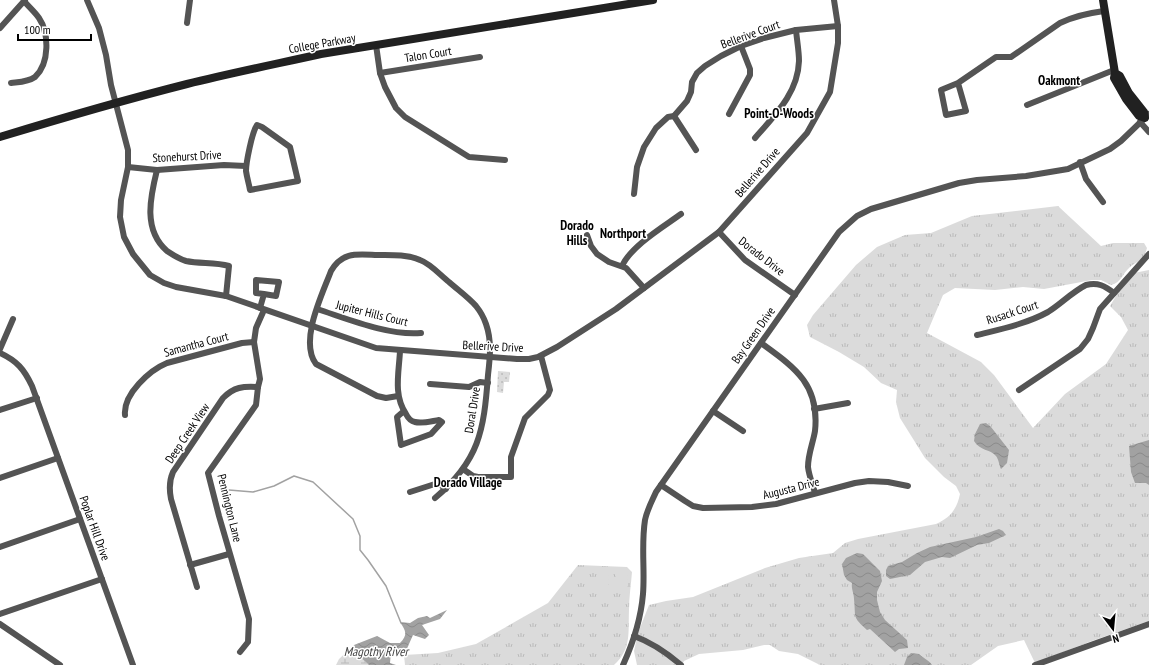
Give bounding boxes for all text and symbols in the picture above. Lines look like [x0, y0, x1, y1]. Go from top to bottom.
scale bar [18, 16, 91, 42]
street label: Bellerive Court [718, 16, 782, 52]
text: 100 m [24, 22, 51, 37]
street label: College Parkway [287, 30, 357, 56]
street label: Talon Court [403, 43, 453, 65]
district label: Oakmont [1038, 72, 1080, 89]
district label: Point-O-Woods [744, 105, 814, 122]
street label: Bellerive Drive [731, 144, 783, 200]
street label: Stonehurst Drive [152, 147, 222, 165]
district label: Dorado Hills [560, 217, 594, 249]
district label: Northport [600, 225, 646, 242]
street label: Dorado Drive [736, 233, 788, 279]
street label: Rusack Court [984, 296, 1040, 327]
street label: Jupiter Hills Court [334, 297, 410, 329]
street label: Bay Green Drive [728, 304, 778, 366]
street label: Samantha Court [162, 328, 231, 360]
street label: Bellerive Drive [462, 337, 524, 355]
street label: Doral Drive [461, 386, 483, 434]
street label: Deep Creek View [161, 399, 213, 466]
street label: Pennington Lane [214, 472, 246, 544]
district label: Dorado Village [434, 474, 503, 491]
street label: Augusta Drive [761, 474, 821, 502]
street label: Poplar Hill Drive [76, 494, 114, 562]
north arrow [1093, 609, 1133, 649]
text: N [1111, 631, 1121, 646]
water label: Magothy River [344, 643, 411, 660]

